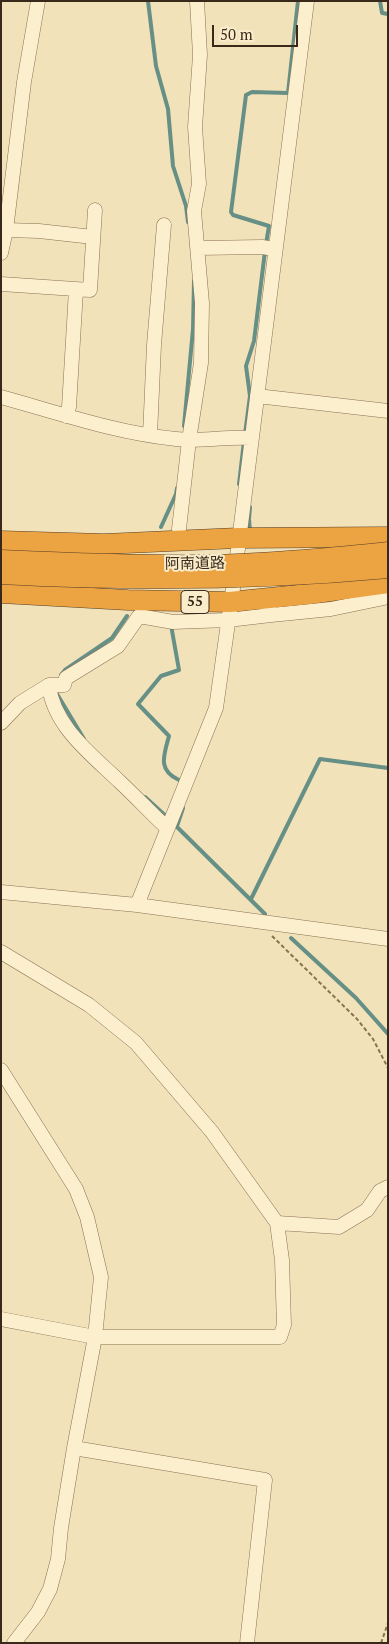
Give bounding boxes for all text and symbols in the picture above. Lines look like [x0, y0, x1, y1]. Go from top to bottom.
scale bar [214, 15, 300, 47]
text: 50 m [220, 24, 253, 44]
street label: 阿南道路 [165, 554, 225, 574]
road number: 55 [181, 590, 209, 614]

